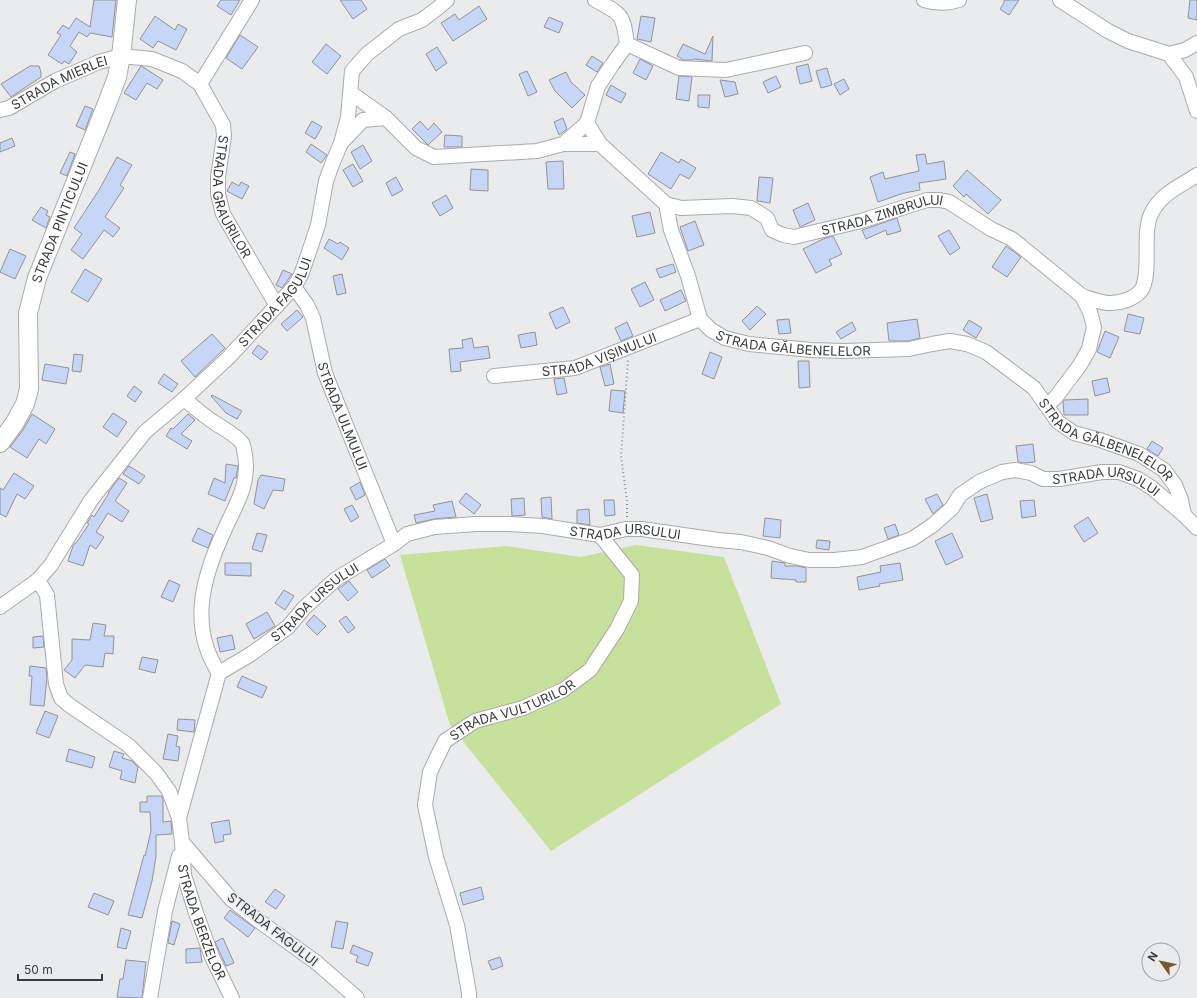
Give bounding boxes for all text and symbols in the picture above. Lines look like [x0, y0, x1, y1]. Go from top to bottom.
street label: STRADA MIERLEI [8, 52, 109, 113]
street label: STRADA GRAURILOR [209, 134, 255, 261]
street label: STRADA PINTICULUI [28, 160, 91, 284]
street label: STRADA ZIMBRULUI [819, 191, 945, 238]
street label: STRADA FAGULUI [235, 255, 315, 350]
street label: STRADA GĂLBENELELOR [713, 327, 871, 359]
street label: STRADA VIȘINULUI [541, 329, 659, 379]
street label: STRADA ULMULUI [315, 360, 371, 472]
street label: STRADA GĂLBENELELOR [1036, 395, 1177, 484]
street label: STRADA URSULUI [1052, 464, 1163, 499]
street label: STRADA URSULUI [569, 521, 682, 543]
street label: STRADA URSULUI [267, 559, 361, 645]
street label: STRADA VULTURILOR [446, 676, 578, 744]
street label: STRADA BERZELOR [175, 864, 230, 982]
street label: STRADA FAGULUI [225, 889, 321, 969]
north arrow [1141, 942, 1181, 982]
text: N [1144, 949, 1161, 964]
scale bar [18, 956, 102, 982]
text: 50 m [24, 962, 53, 977]

